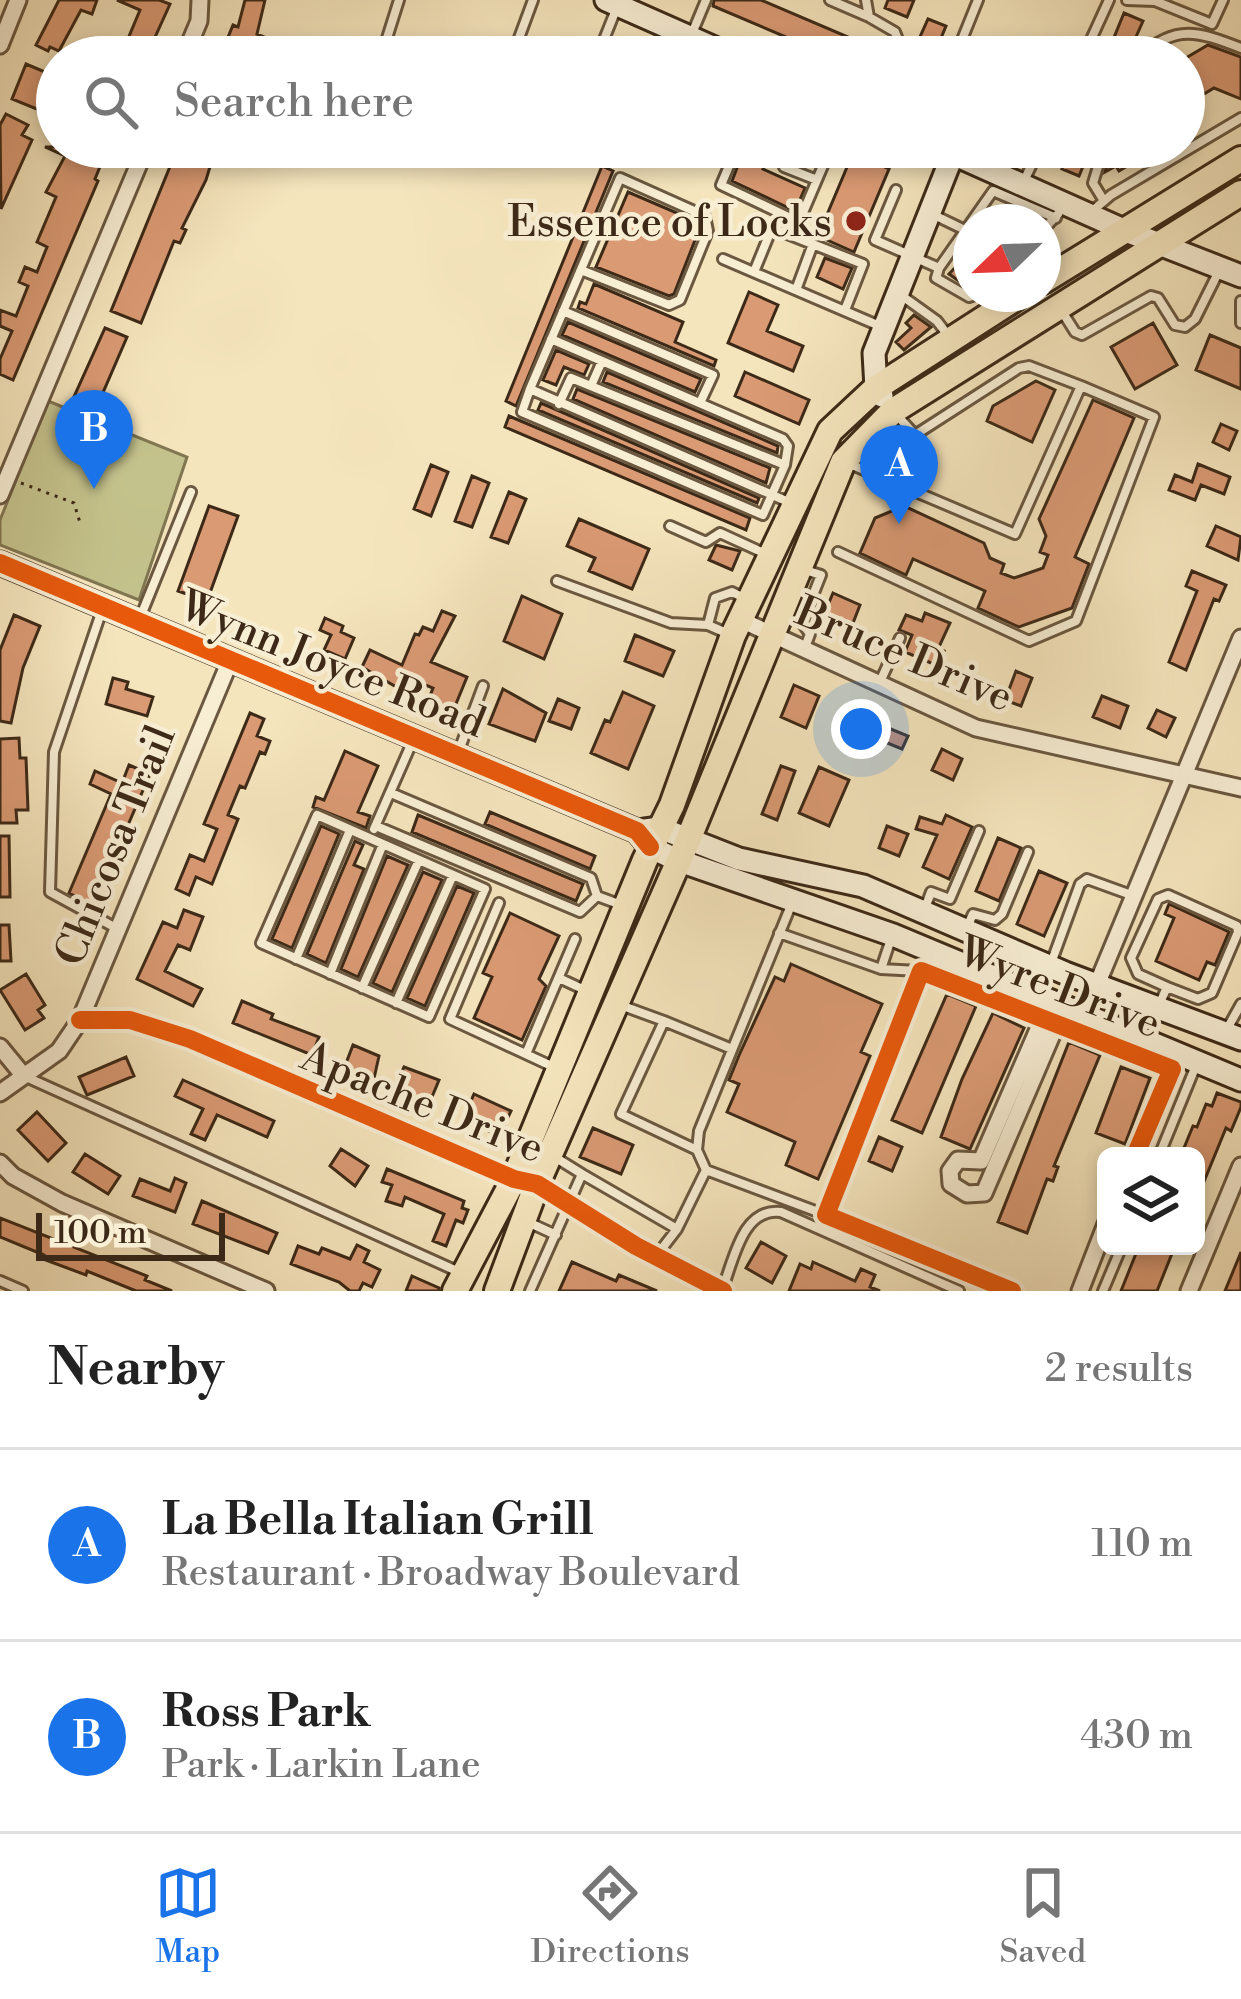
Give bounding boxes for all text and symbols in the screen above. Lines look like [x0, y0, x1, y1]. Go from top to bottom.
search box [36, 36, 1205, 168]
icon: search [78, 69, 144, 135]
text: Search here [174, 74, 414, 131]
place label: Essence of Locks [507, 197, 832, 250]
north arrow [953, 204, 1061, 312]
marker: Essence of Locks [843, 208, 869, 234]
pin: B [55, 390, 133, 489]
pin: A [860, 425, 938, 524]
street label: Wynn Joyce Road [169, 579, 493, 752]
street label: Bruce Drive [787, 585, 1021, 725]
your location [831, 699, 891, 759]
street label: Chicosa Trail [44, 718, 188, 974]
street label: Wyre Drive [948, 925, 1168, 1052]
street label: Apache Drive [292, 1030, 551, 1176]
map controls [1097, 1147, 1205, 1255]
button: layers [1097, 1147, 1205, 1255]
scale bar [36, 1207, 225, 1260]
text: 100 m [54, 1213, 147, 1254]
text: Nearby [48, 1337, 224, 1401]
text: 2 results [1045, 1345, 1193, 1394]
text: La Bella Italian Grill [162, 1492, 594, 1549]
text: A [73, 1520, 101, 1569]
text: 110 m [1091, 1520, 1193, 1569]
text: Restaurant · Broadway Boulevard [162, 1549, 740, 1598]
text: Ross Park [162, 1684, 371, 1741]
text: B [72, 1712, 102, 1761]
text: 430 m [1080, 1712, 1193, 1761]
text: Park · Larkin Lane [162, 1741, 481, 1790]
tab: Map [155, 1860, 221, 1973]
tab: Directions [531, 1860, 690, 1973]
tab: Saved [999, 1860, 1086, 1973]

